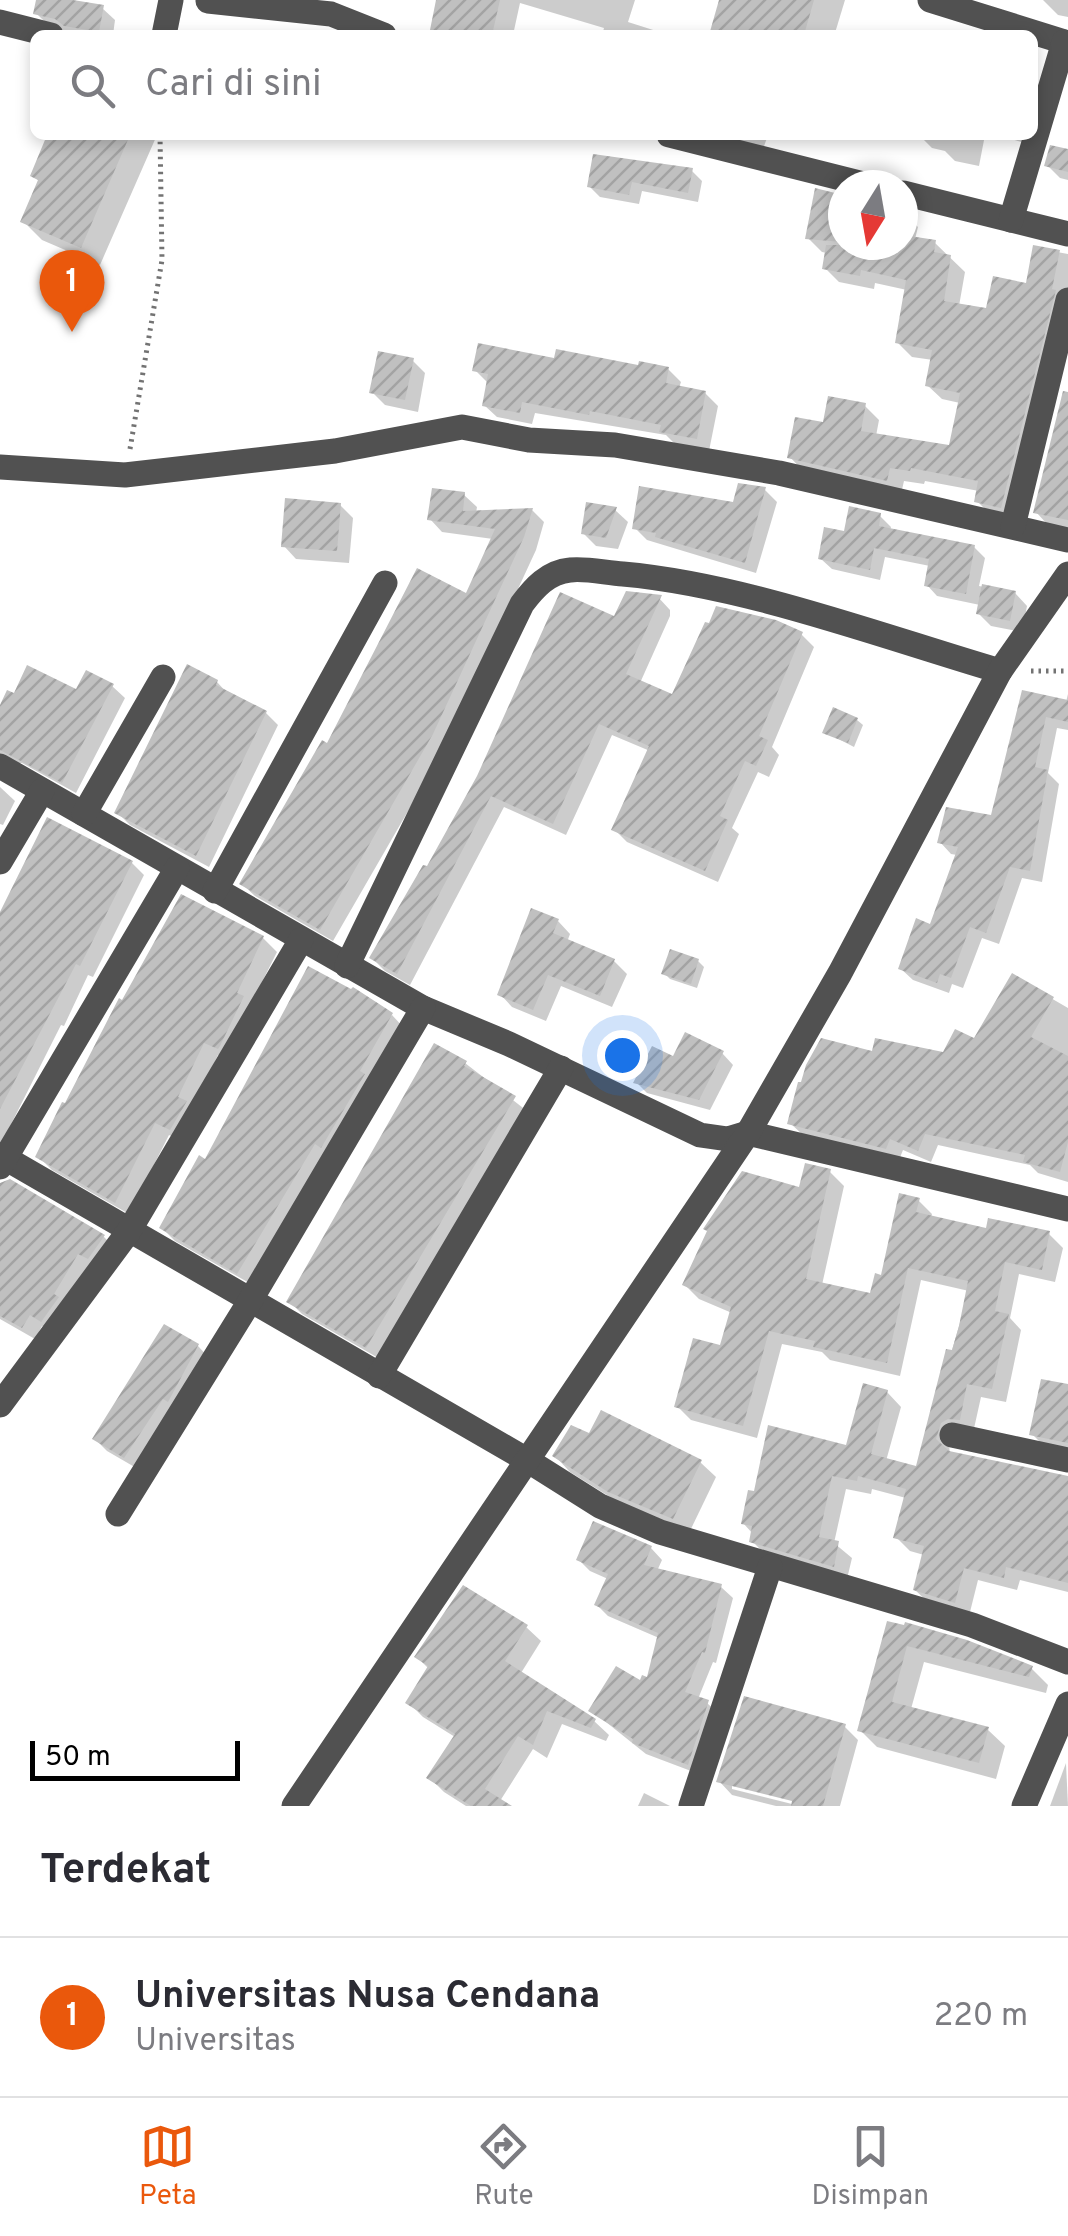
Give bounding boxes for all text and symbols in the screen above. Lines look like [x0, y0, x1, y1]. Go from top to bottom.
search box [30, 30, 1038, 140]
icon: search [65, 58, 120, 113]
text: Cari di sini [145, 61, 322, 110]
north arrow [828, 170, 918, 260]
pin: 1 [40, 250, 104, 332]
your location [597, 1030, 648, 1081]
scale bar [30, 1736, 240, 1780]
text: 50 m [45, 1740, 111, 1776]
text: Terdekat [40, 1845, 211, 1898]
text: Universitas Nusa Cendana [135, 1973, 600, 2022]
text: 1 [66, 1997, 79, 2037]
text: 220 m [934, 1997, 1028, 2037]
text: Universitas [135, 2022, 296, 2062]
tab: Peta [139, 2119, 196, 2215]
tab: Rute [474, 2119, 534, 2215]
tab: Disimpan [811, 2119, 929, 2215]

